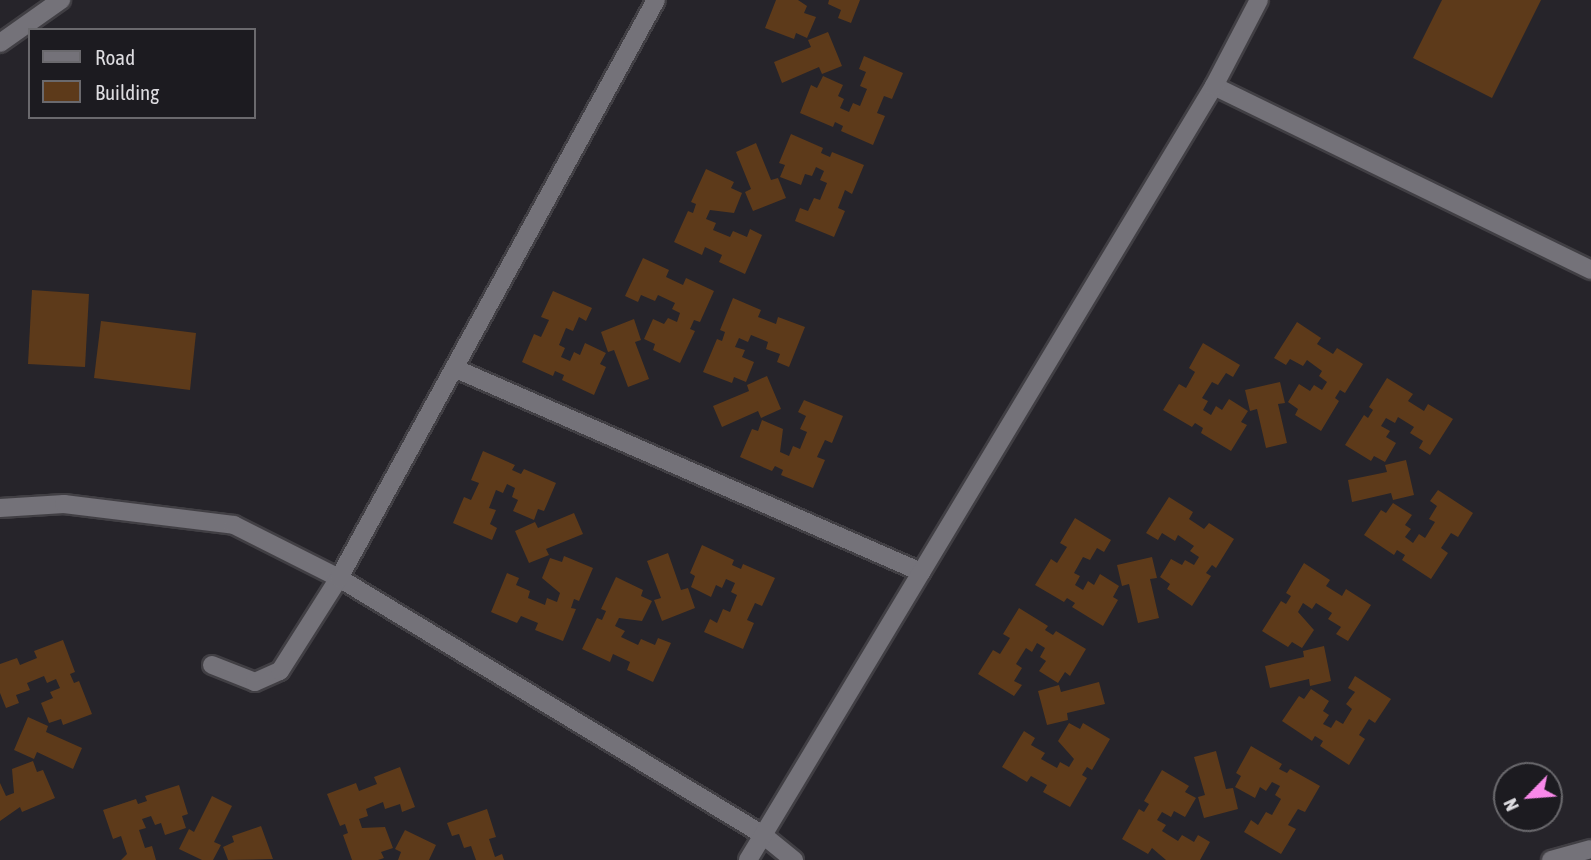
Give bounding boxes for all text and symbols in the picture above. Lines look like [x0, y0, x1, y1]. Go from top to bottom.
legend [28, 28, 256, 119]
text: Road [95, 45, 135, 69]
text: Building [95, 80, 159, 104]
north arrow [1493, 762, 1563, 832]
text: N [1498, 795, 1523, 815]

